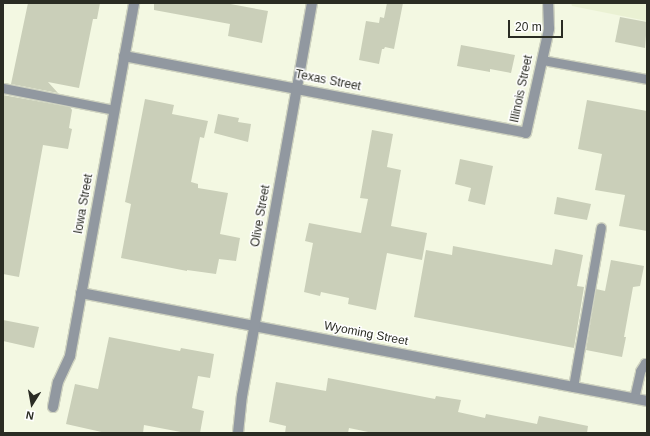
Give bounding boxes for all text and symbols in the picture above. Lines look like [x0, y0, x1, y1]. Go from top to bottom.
scale bar [510, 12, 565, 38]
text: 20 m [515, 20, 542, 34]
street label: Illinois Street [508, 54, 536, 124]
street label: Texas Street [294, 68, 362, 94]
street label: Iowa Street [72, 173, 96, 235]
street label: Olive Street [248, 184, 274, 248]
street label: Wyoming Street [323, 319, 409, 349]
north arrow [12, 384, 52, 424]
text: N [25, 409, 35, 422]

